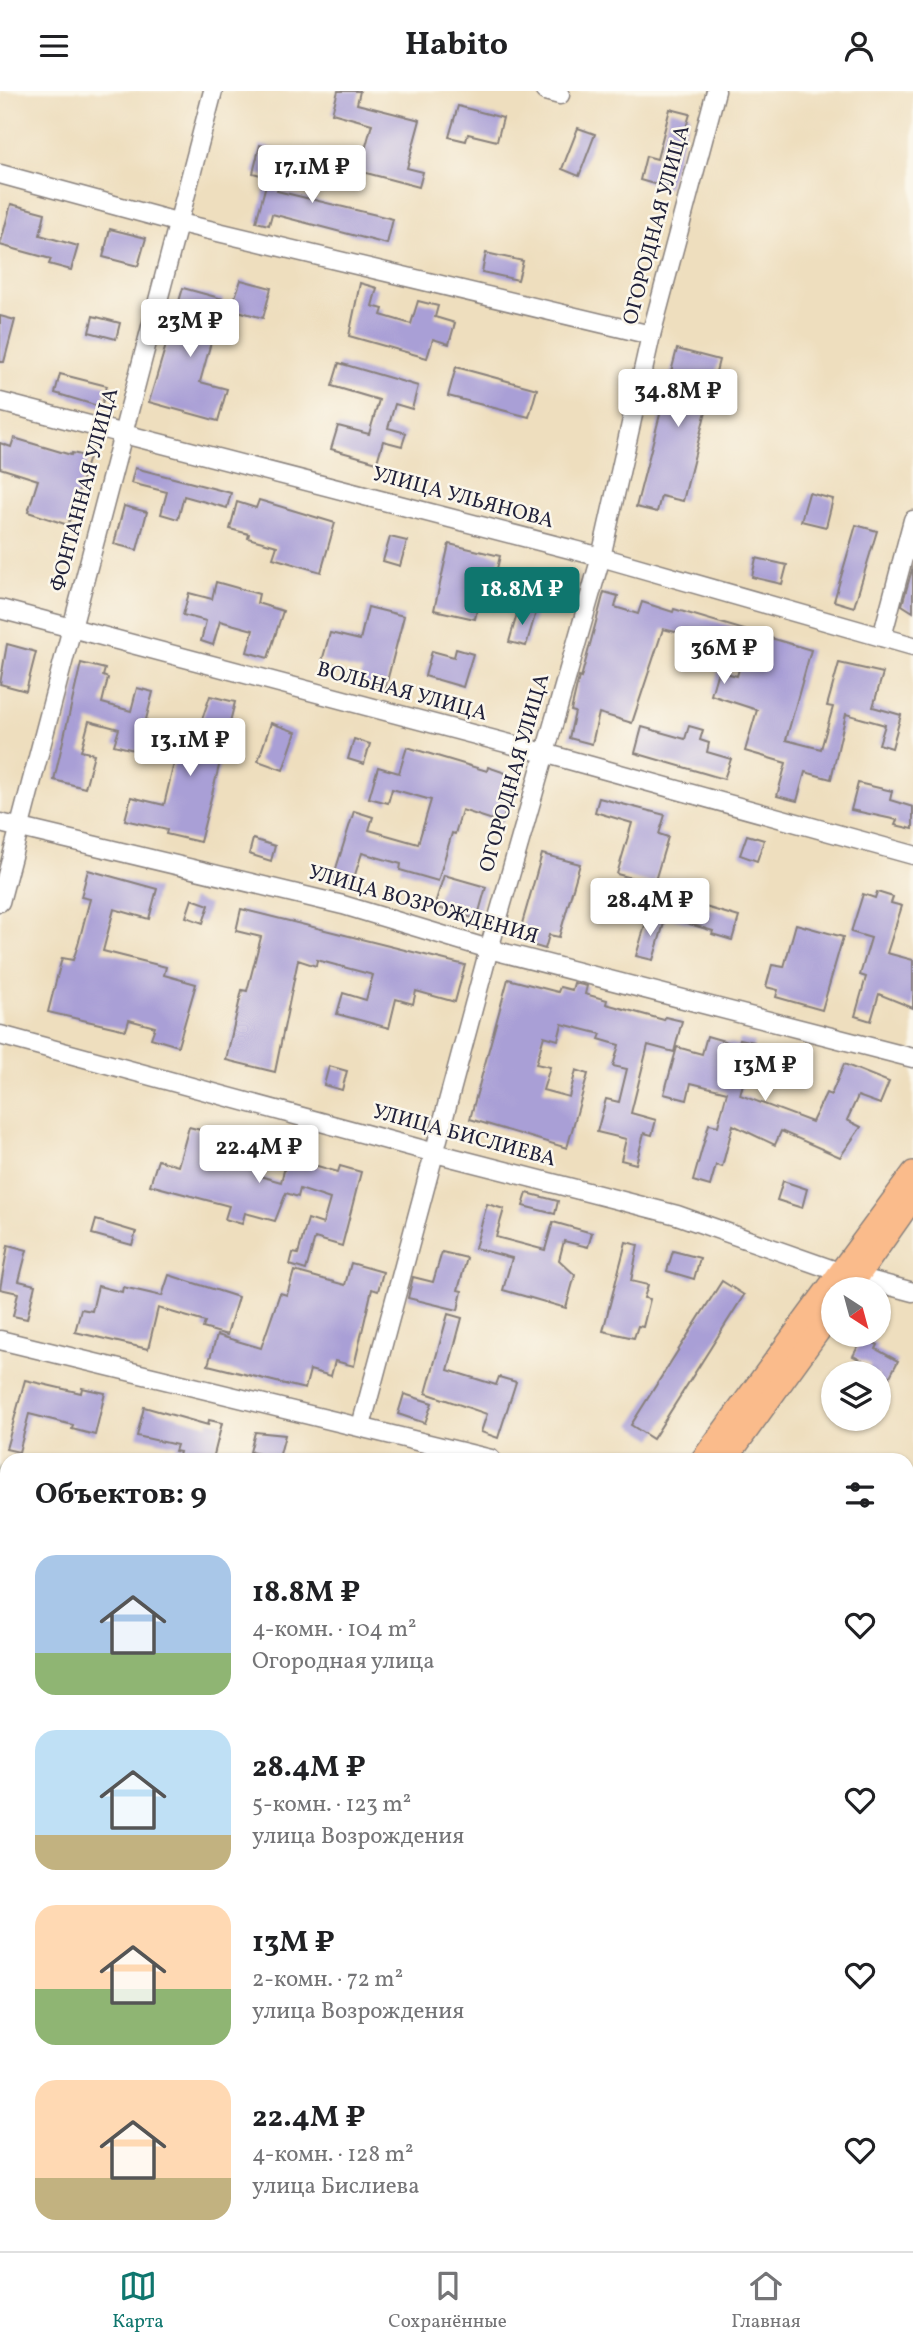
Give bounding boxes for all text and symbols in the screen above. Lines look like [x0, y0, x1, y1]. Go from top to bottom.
text: Habito [405, 24, 508, 68]
icon: menu [35, 27, 73, 65]
icon: person [840, 27, 878, 65]
street label: ОГОРОДНАЯ УЛИЦА [616, 122, 698, 328]
pin: 17.1M ₽ [247, 145, 377, 205]
text: 17.1M ₽ [274, 152, 350, 184]
pin: 23M ₽ [141, 299, 239, 359]
text: 23M ₽ [157, 306, 223, 338]
pin: 34.8M ₽ [613, 369, 743, 429]
text: 34.8M ₽ [634, 376, 722, 408]
street label: ФОНТАННАЯ УЛИЦА [44, 385, 126, 595]
street label: УЛИЦА УЛЬЯНОВА [369, 460, 557, 536]
pin: 18.8M ₽ [457, 567, 587, 627]
text: 18.8M ₽ [480, 574, 564, 606]
pin: 36M ₽ [675, 627, 773, 686]
text: 36M ₽ [691, 633, 757, 665]
street label: ВОЛЬНАЯ УЛИЦА [313, 655, 491, 729]
street label: ОГОРОДНАЯ УЛИЦА [473, 670, 557, 876]
pin: 13.1M ₽ [125, 719, 255, 778]
text: 13.1M ₽ [150, 725, 230, 757]
street label: УЛИЦА ВОЗРОЖДЕНИЯ [305, 858, 541, 952]
pin: 28.4M ₽ [585, 879, 715, 938]
text: 28.4M ₽ [606, 885, 694, 917]
pin: 13M ₽ [716, 1044, 814, 1103]
text: 13M ₽ [733, 1050, 797, 1082]
street label: УЛИЦА БИСЛИЕВА [369, 1098, 559, 1174]
pin: 22.4M ₽ [194, 1125, 324, 1185]
text: 22.4M ₽ [216, 1132, 303, 1164]
north arrow [821, 1277, 891, 1347]
map controls [821, 1277, 891, 1431]
button: layers [821, 1361, 891, 1431]
text: Объектов: 9 [35, 1474, 207, 1516]
icon: filters [841, 1476, 879, 1514]
text: 18.8M ₽ [252, 1572, 360, 1614]
icon: home [91, 1583, 175, 1667]
icon: heart [841, 1606, 879, 1644]
text: 4-комн. · 104 m² [252, 1614, 417, 1646]
text: Огородная улица [252, 1646, 435, 1678]
text: 28.4M ₽ [252, 1747, 366, 1789]
icon: home [91, 1758, 175, 1842]
icon: heart [841, 1781, 879, 1819]
text: 5-комн. · 123 m² [252, 1789, 411, 1821]
text: улица Возрождения [252, 1821, 464, 1853]
text: 13M ₽ [252, 1922, 335, 1964]
icon: home [91, 1933, 175, 2017]
icon: heart [841, 1956, 879, 1994]
text: 2-комн. · 72 m² [252, 1964, 403, 1996]
text: улица Возрождения [252, 1996, 464, 2028]
text: 22.4M ₽ [252, 2097, 365, 2139]
icon: home [91, 2108, 175, 2192]
icon: heart [841, 2131, 879, 2169]
text: 4-комн. · 128 m² [252, 2139, 414, 2171]
text: улица Бислиева [252, 2171, 420, 2203]
tab: Карта [112, 2267, 164, 2335]
tab: Сохранённые [388, 2267, 507, 2335]
tab: Главная [731, 2267, 801, 2335]

